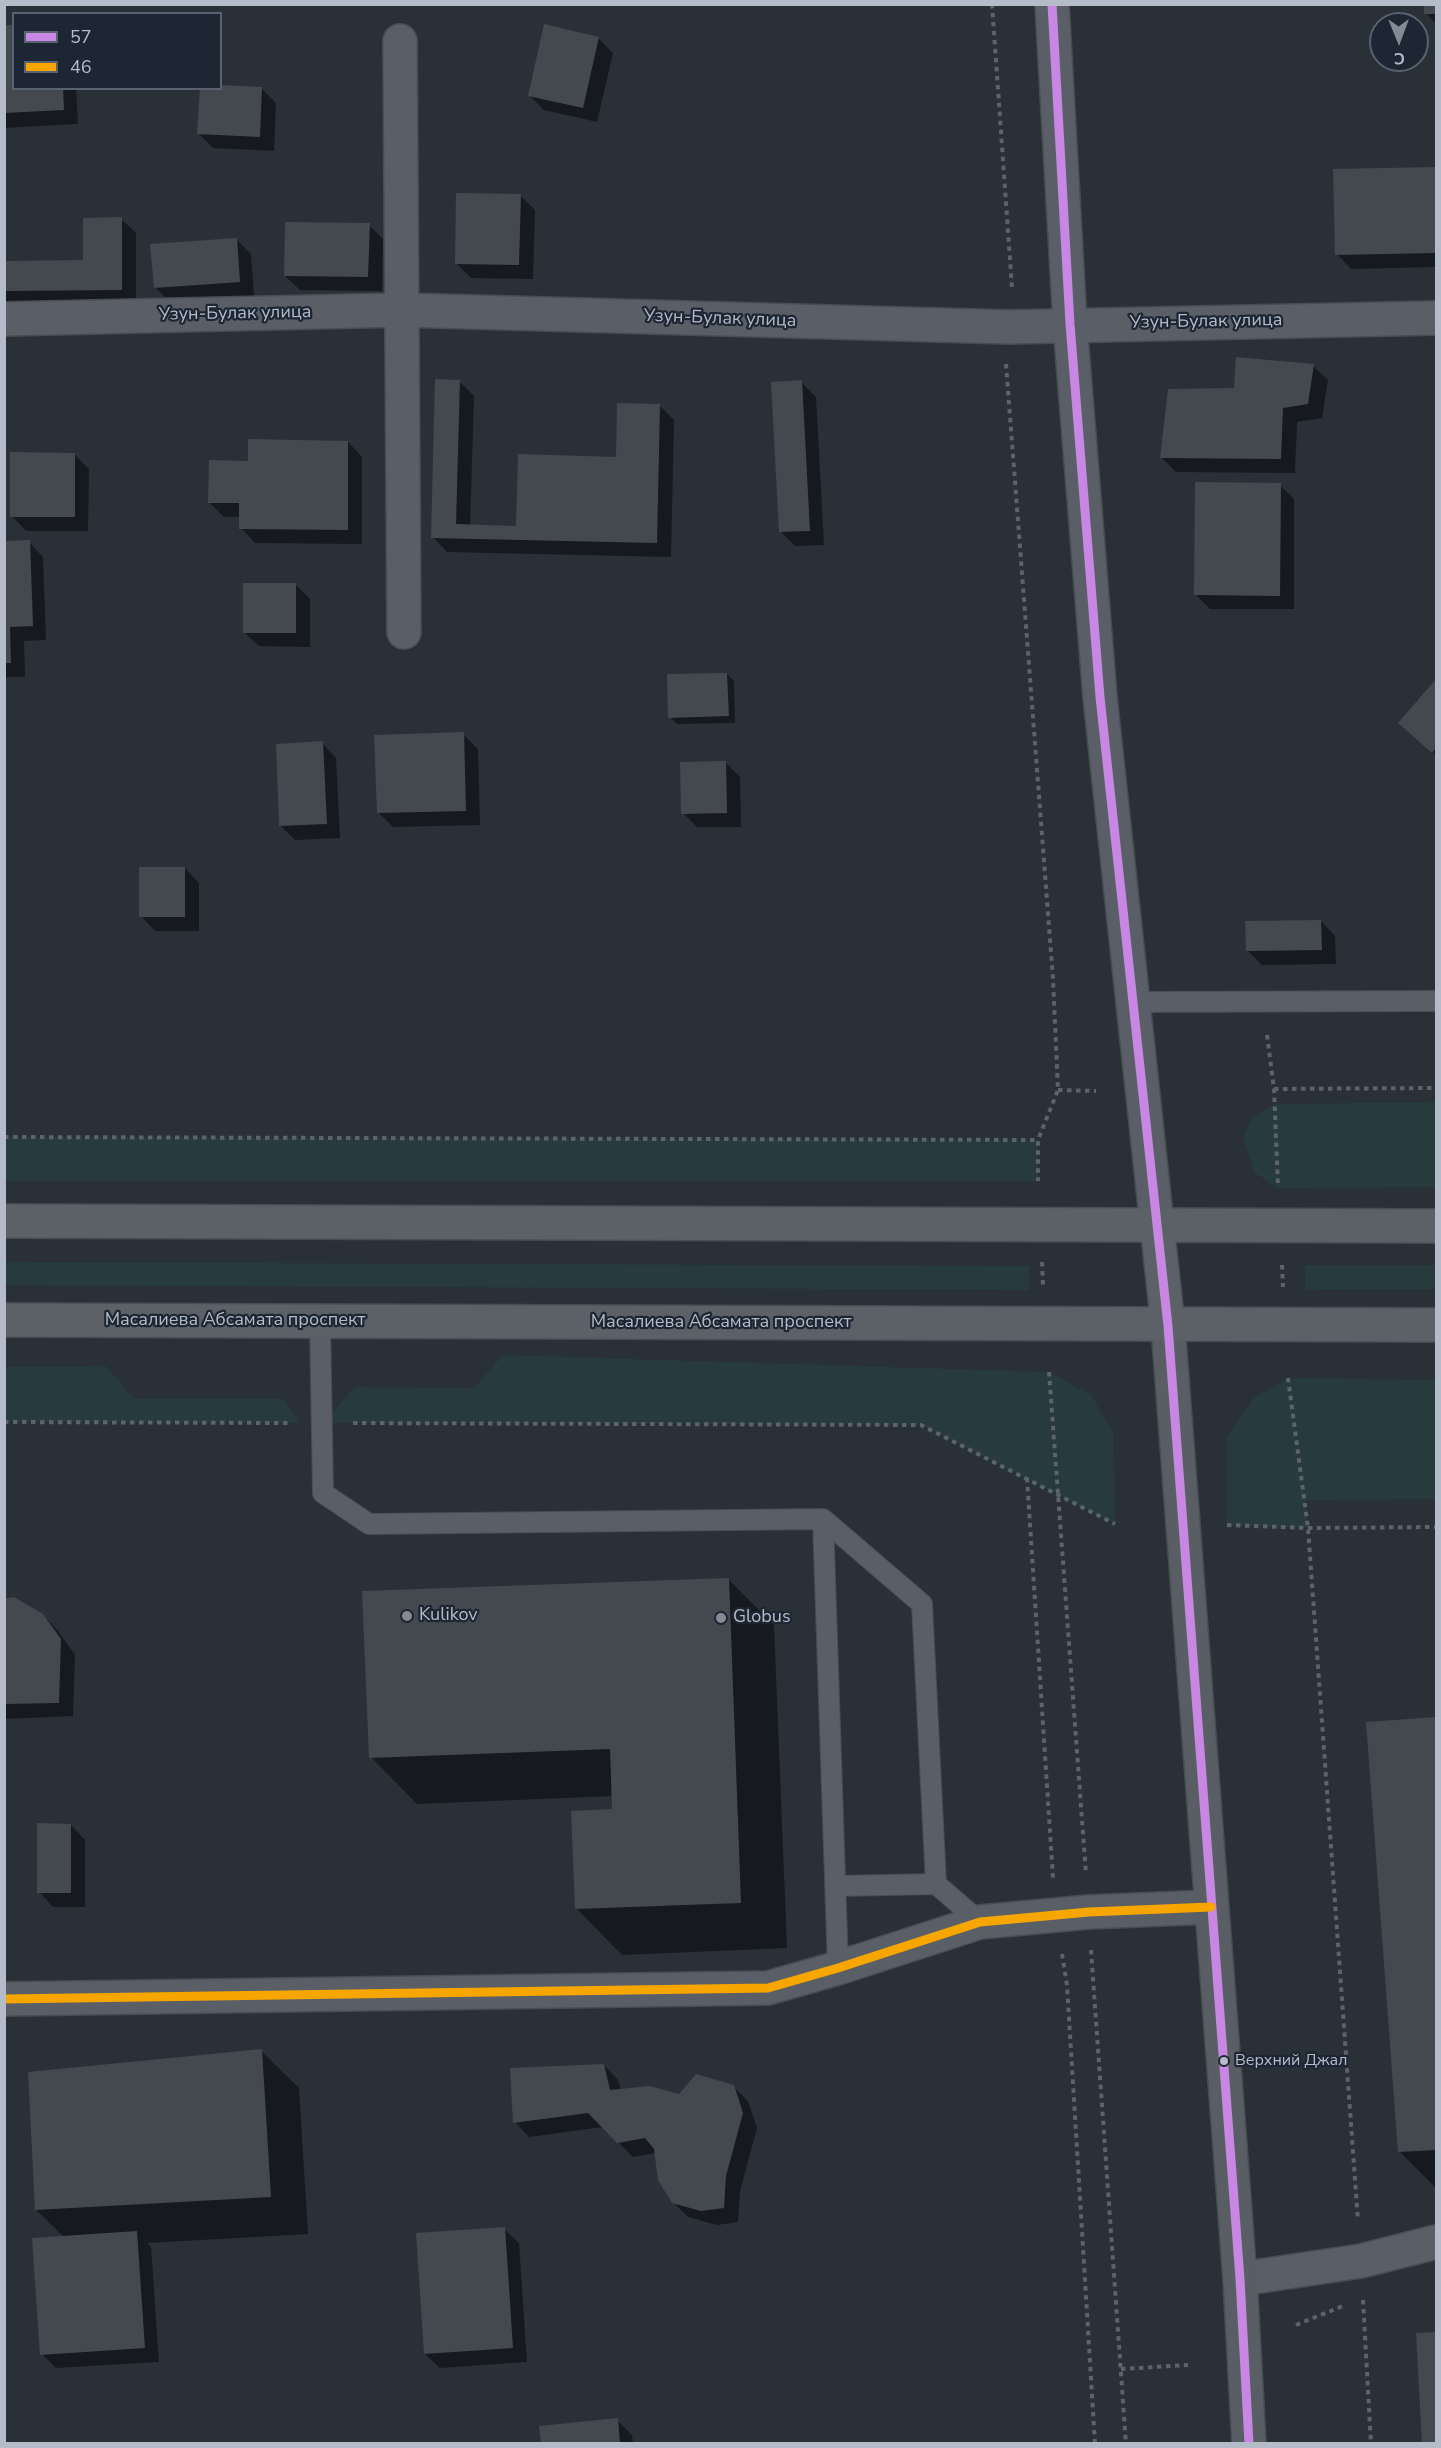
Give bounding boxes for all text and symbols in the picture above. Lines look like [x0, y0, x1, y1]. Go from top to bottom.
legend [12, 12, 222, 90]
north arrow [1369, 12, 1429, 72]
text: 57 [70, 25, 92, 49]
text: С [1394, 47, 1405, 69]
text: 46 [70, 55, 92, 79]
street label: Узун-Булак улица [159, 302, 311, 326]
street label: Узун-Булак улица [643, 306, 797, 332]
street label: Узун-Булак улица [1130, 310, 1282, 334]
street label: Масалиева Абсамата проспект [105, 1310, 365, 1332]
street label: Масалиева Абсамата проспект [591, 1312, 851, 1334]
place label: Kulikov [419, 1605, 478, 1627]
place label: Globus [733, 1607, 791, 1629]
marker: Kulikov [400, 1609, 414, 1623]
marker: Globus [714, 1611, 728, 1625]
place label: Верхний Джал [1235, 2051, 1347, 2071]
marker: Верхний Джал [1218, 2055, 1230, 2067]

